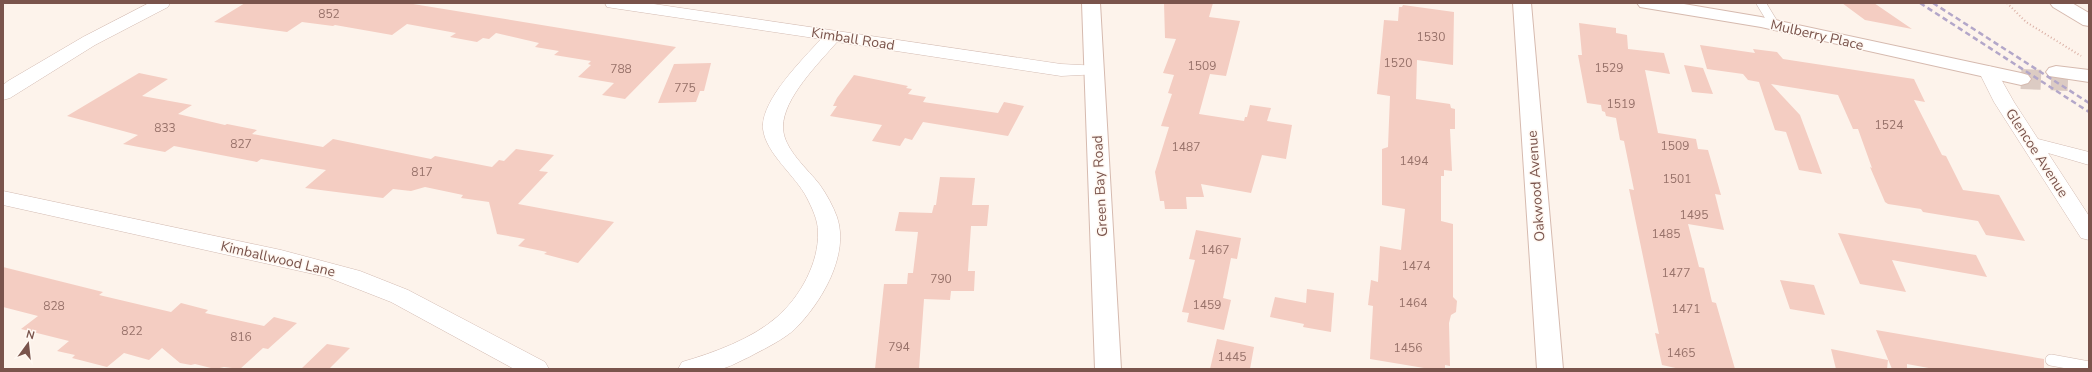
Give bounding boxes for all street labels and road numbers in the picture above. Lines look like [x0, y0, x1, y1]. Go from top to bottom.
street label: Mulberry Place [1769, 15, 1865, 55]
street label: Kimball Road [810, 23, 896, 55]
street label: Glencoe Avenue [2001, 105, 2073, 201]
street label: Oakwood Avenue [1523, 130, 1549, 242]
street label: Green Bay Road [1088, 135, 1112, 237]
street label: Kimballwood Lane [219, 237, 337, 281]

